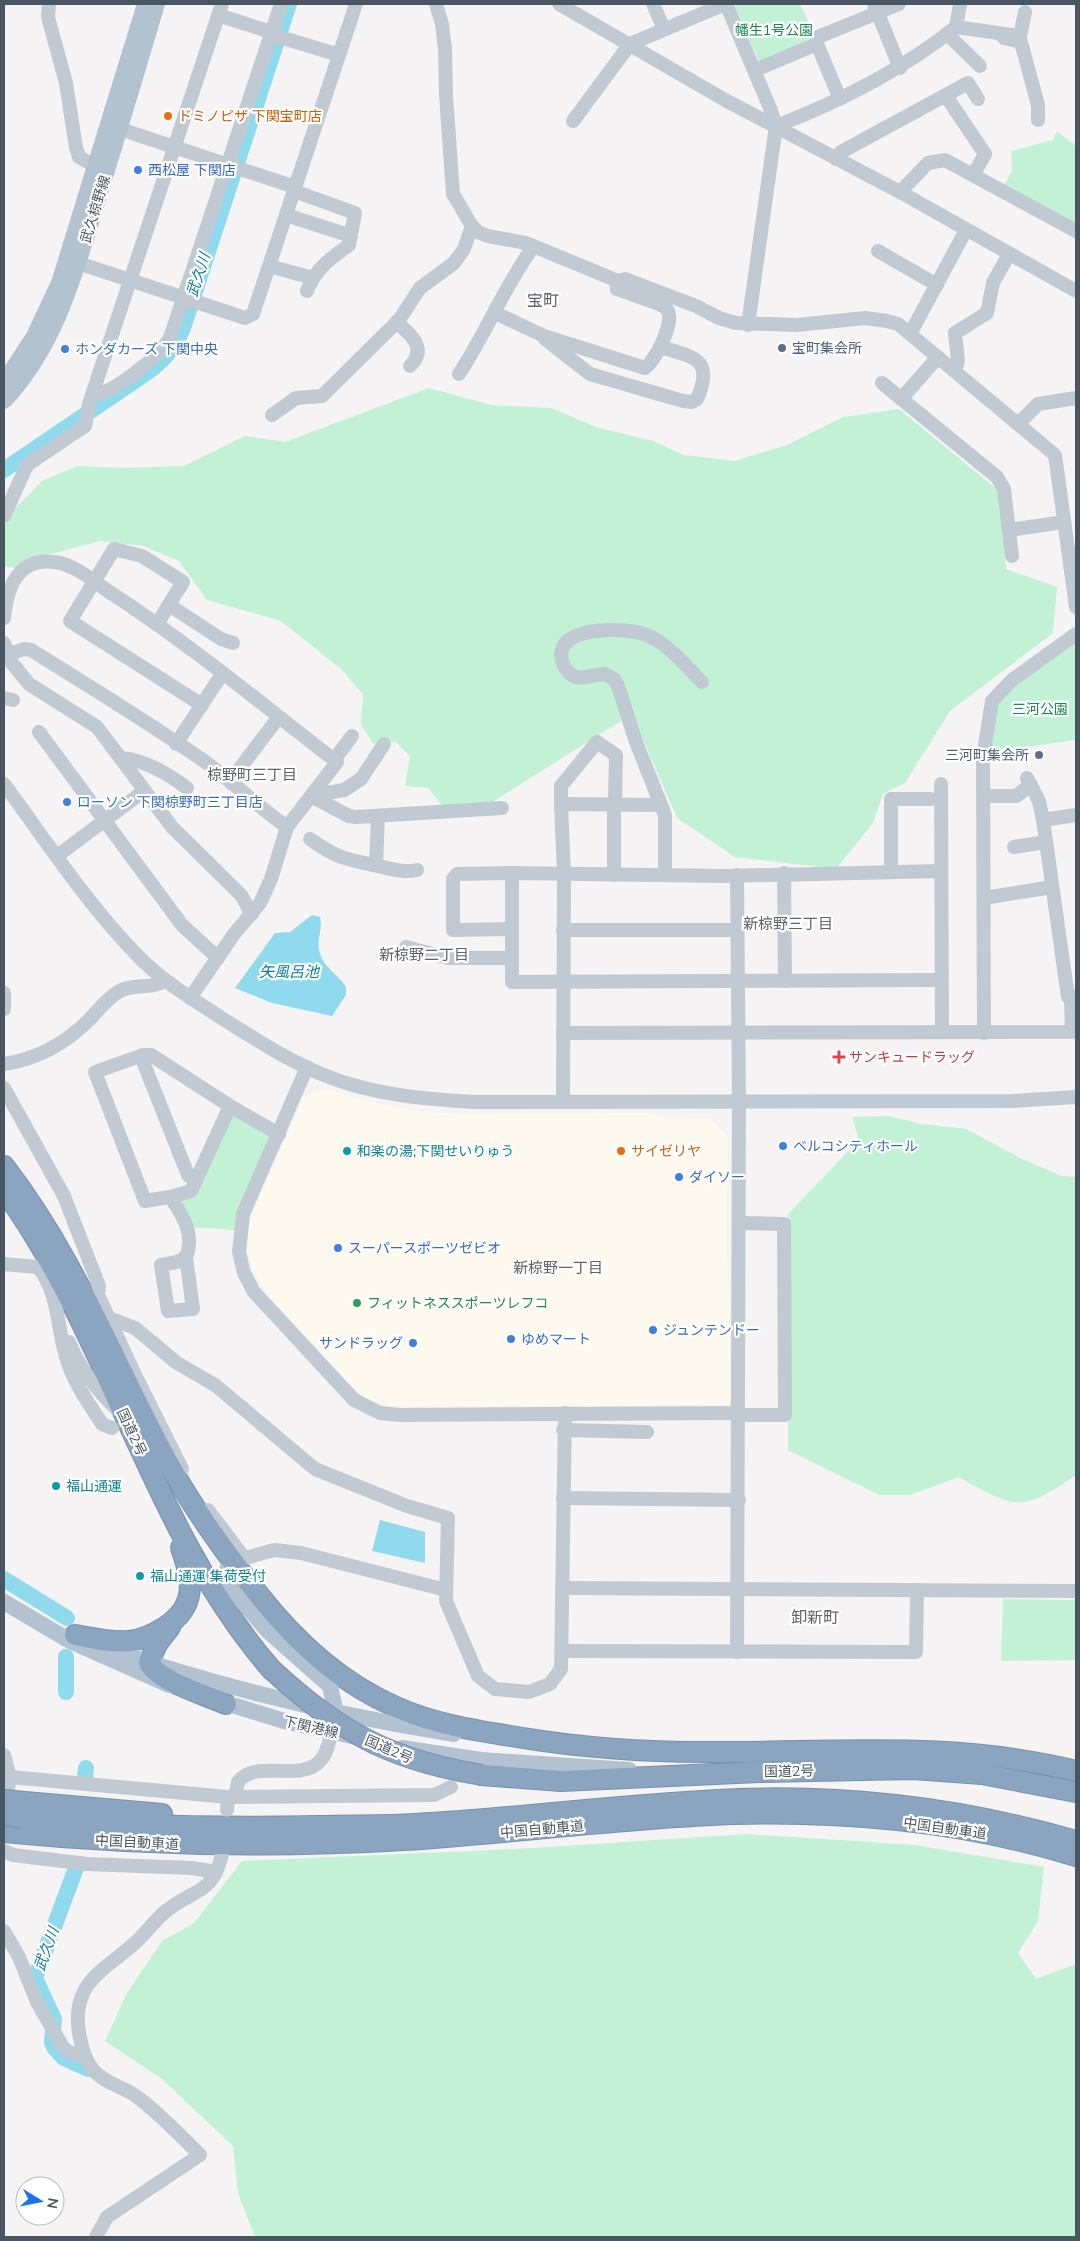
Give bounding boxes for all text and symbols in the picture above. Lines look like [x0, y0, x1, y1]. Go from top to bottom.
park label: 幡生1号公園 [735, 21, 813, 39]
place label: ドミノピザ 下関宝町店 [178, 107, 322, 125]
marker: ドミノピザ 下関宝町店 [162, 110, 174, 122]
place label: 西松屋 下関店 [148, 161, 236, 179]
marker: 西松屋 下関店 [132, 164, 144, 176]
street label: 武久椋野線 [76, 173, 114, 245]
water label: 武久川 [182, 249, 215, 299]
district label: 宝町 [527, 290, 559, 310]
place label: 宝町集会所 [792, 339, 862, 357]
place label: ホンダカーズ 下関中央 [75, 340, 218, 358]
marker: 宝町集会所 [776, 342, 788, 354]
marker: ホンダカーズ 下関中央 [59, 343, 71, 355]
park label: 三河公園 [1012, 700, 1068, 718]
place label: 三河町集会所 [945, 746, 1029, 764]
marker: 三河町集会所 [1033, 749, 1045, 761]
district label: 椋野町三丁目 [207, 765, 297, 784]
place label: ローソン 下関椋野町三丁目店 [77, 793, 263, 811]
marker: ローソン 下関椋野町三丁目店 [61, 796, 73, 808]
district label: 新椋野三丁目 [743, 914, 833, 933]
district label: 新椋野二丁目 [379, 945, 469, 964]
water label: 矢風呂池 [259, 962, 321, 981]
place label: サンキュードラッグ [849, 1048, 975, 1066]
marker: サンキュードラッグ [833, 1051, 845, 1063]
place label: ベルコシティホール [793, 1137, 918, 1155]
marker: ベルコシティホール [777, 1140, 789, 1152]
place label: 和楽の湯;下関せいりゅう [357, 1142, 514, 1160]
place label: サイゼリヤ [631, 1142, 701, 1160]
marker: 和楽の湯;下関せいりゅう [341, 1145, 353, 1157]
marker: サイゼリヤ [615, 1145, 627, 1157]
place label: ダイソー [689, 1168, 745, 1186]
marker: ダイソー [673, 1171, 685, 1183]
place label: スーパースポーツゼビオ [348, 1239, 501, 1257]
marker: スーパースポーツゼビオ [332, 1242, 344, 1254]
district label: 新椋野一丁目 [513, 1258, 603, 1277]
place label: フィットネススポーツレフコ [367, 1294, 548, 1312]
marker: フィットネススポーツレフコ [351, 1297, 363, 1309]
place label: ジュンテンドー [663, 1321, 760, 1339]
marker: ジュンテンドー [647, 1324, 659, 1336]
place label: ゆめマート [521, 1330, 591, 1348]
marker: ゆめマート [505, 1333, 517, 1345]
place label: サンドラッグ [319, 1334, 403, 1352]
marker: サンドラッグ [407, 1337, 419, 1349]
street label: 国道2号 [113, 1405, 151, 1459]
place label: 福山通運 [66, 1477, 122, 1495]
marker: 福山通運 [50, 1480, 62, 1492]
place label: 福山通運 集荷受付 [150, 1567, 266, 1585]
marker: 福山通運 集荷受付 [134, 1570, 146, 1582]
district label: 卸新町 [791, 1607, 839, 1627]
street label: 下関港線 [282, 1712, 340, 1742]
street label: 国道2号 [362, 1731, 416, 1767]
street label: 国道2号 [764, 1762, 814, 1780]
street label: 中国自動車道 [902, 1813, 988, 1843]
street label: 中国自動車道 [499, 1816, 585, 1842]
street label: 中国自動車道 [95, 1831, 179, 1853]
water label: 武久川 [29, 1923, 63, 1973]
north arrow [15, 2176, 65, 2226]
text: N [43, 2196, 63, 2210]

